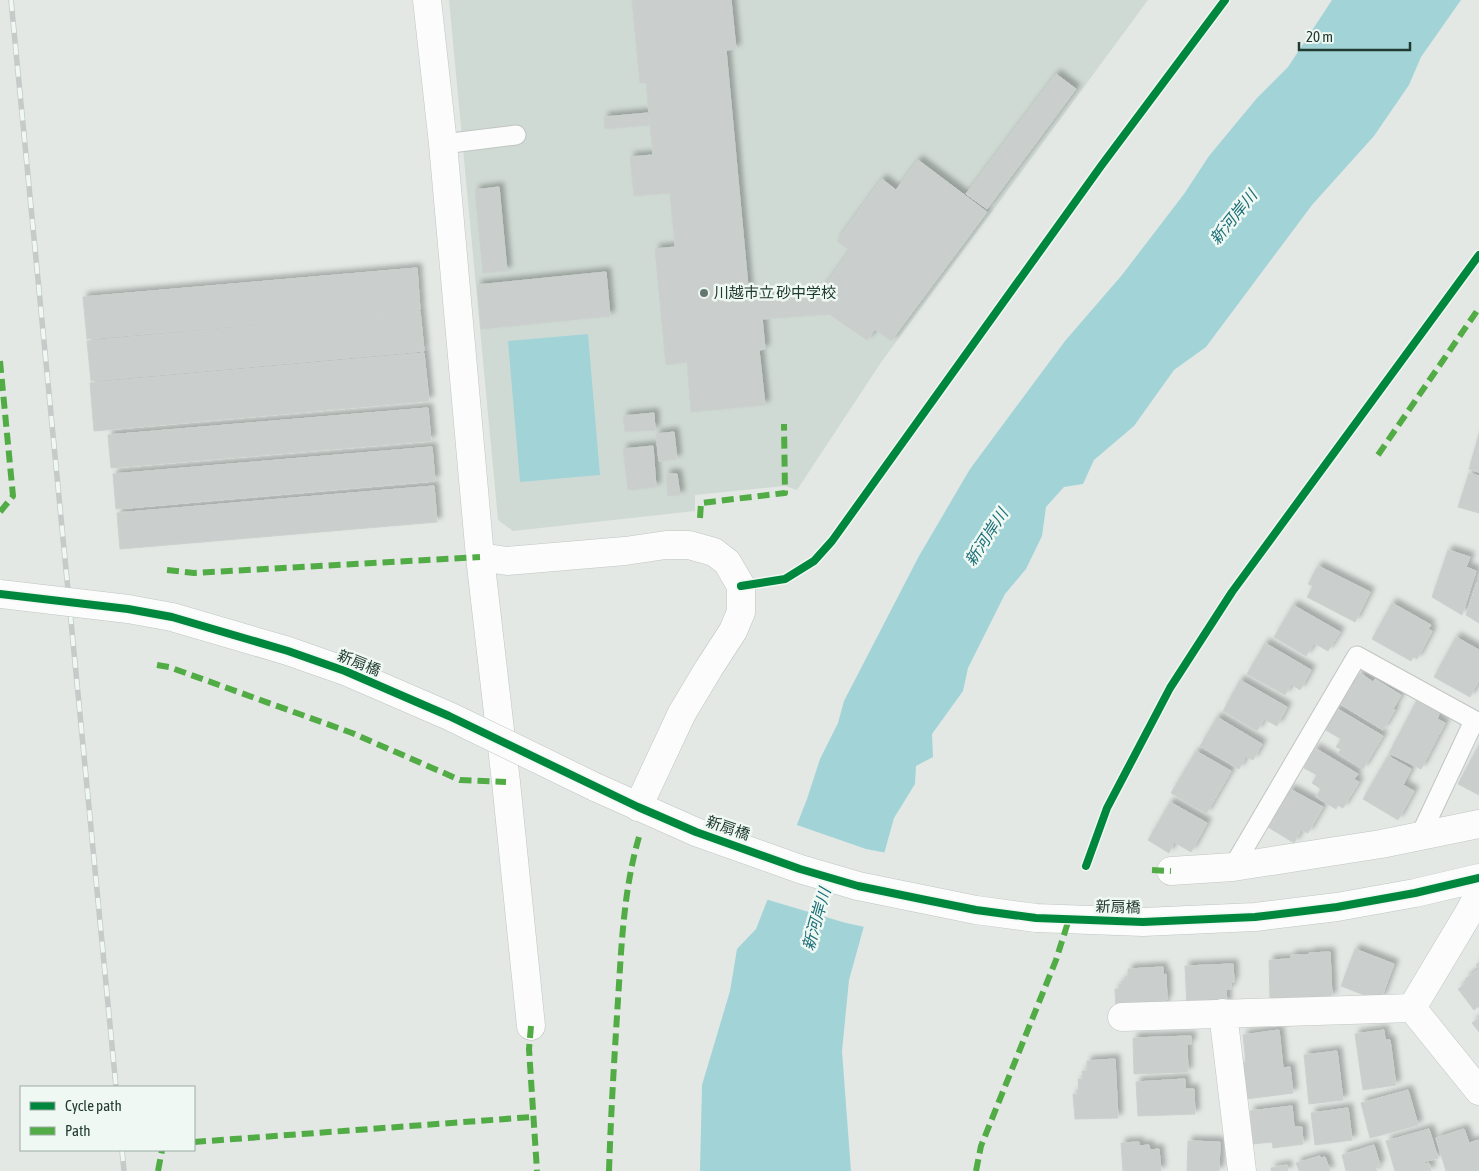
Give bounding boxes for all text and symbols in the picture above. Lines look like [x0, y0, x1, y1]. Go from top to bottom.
scale bar [1299, 20, 1410, 52]
text: 20 m [1306, 28, 1333, 45]
water label: 新河岸川 [1206, 185, 1261, 248]
place label: 川越市立 砂中学校 [714, 284, 836, 301]
marker: 川越市立 砂中学校 [698, 287, 710, 299]
water label: 新河岸川 [961, 504, 1012, 569]
street label: 新扇橋 [335, 646, 383, 679]
street label: 新扇橋 [704, 812, 752, 843]
water label: 新河岸川 [799, 884, 834, 952]
street label: 新扇橋 [1095, 898, 1141, 915]
legend [20, 1086, 195, 1151]
text: Cycle path [65, 1097, 122, 1114]
text: Path [65, 1122, 91, 1139]

